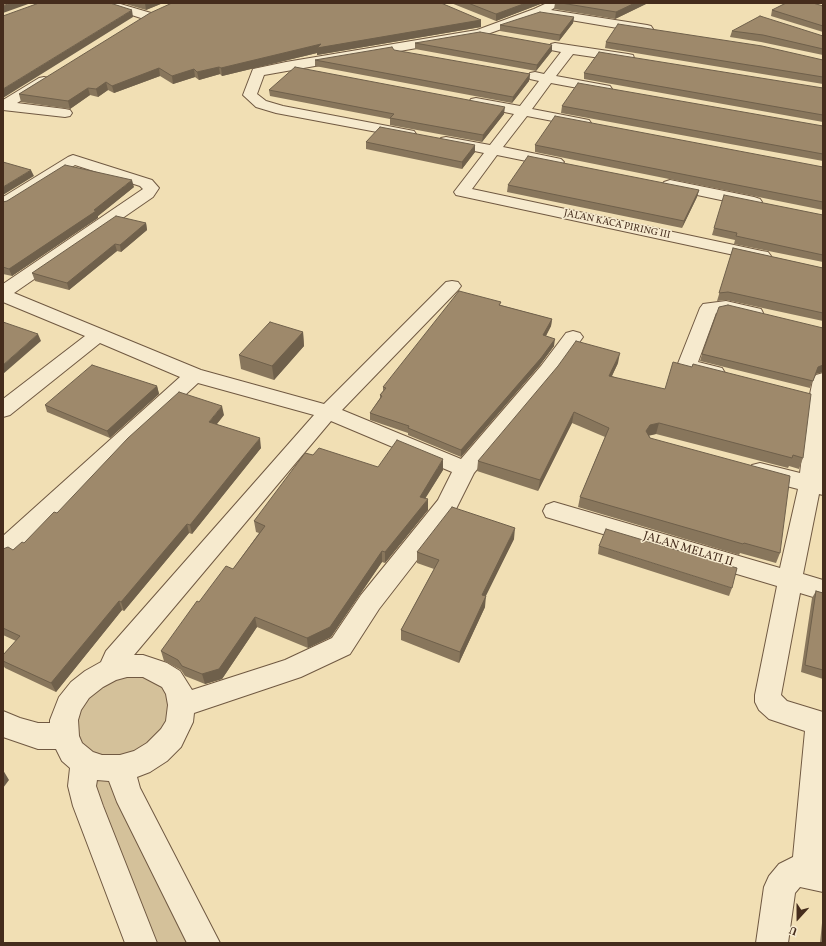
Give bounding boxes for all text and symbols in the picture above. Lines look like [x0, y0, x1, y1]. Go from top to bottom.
street label: JALAN KACA PIRING III [563, 208, 671, 242]
street label: JALAN MELATI II [641, 529, 735, 571]
north arrow [778, 898, 818, 938]
text: U [787, 921, 800, 938]

